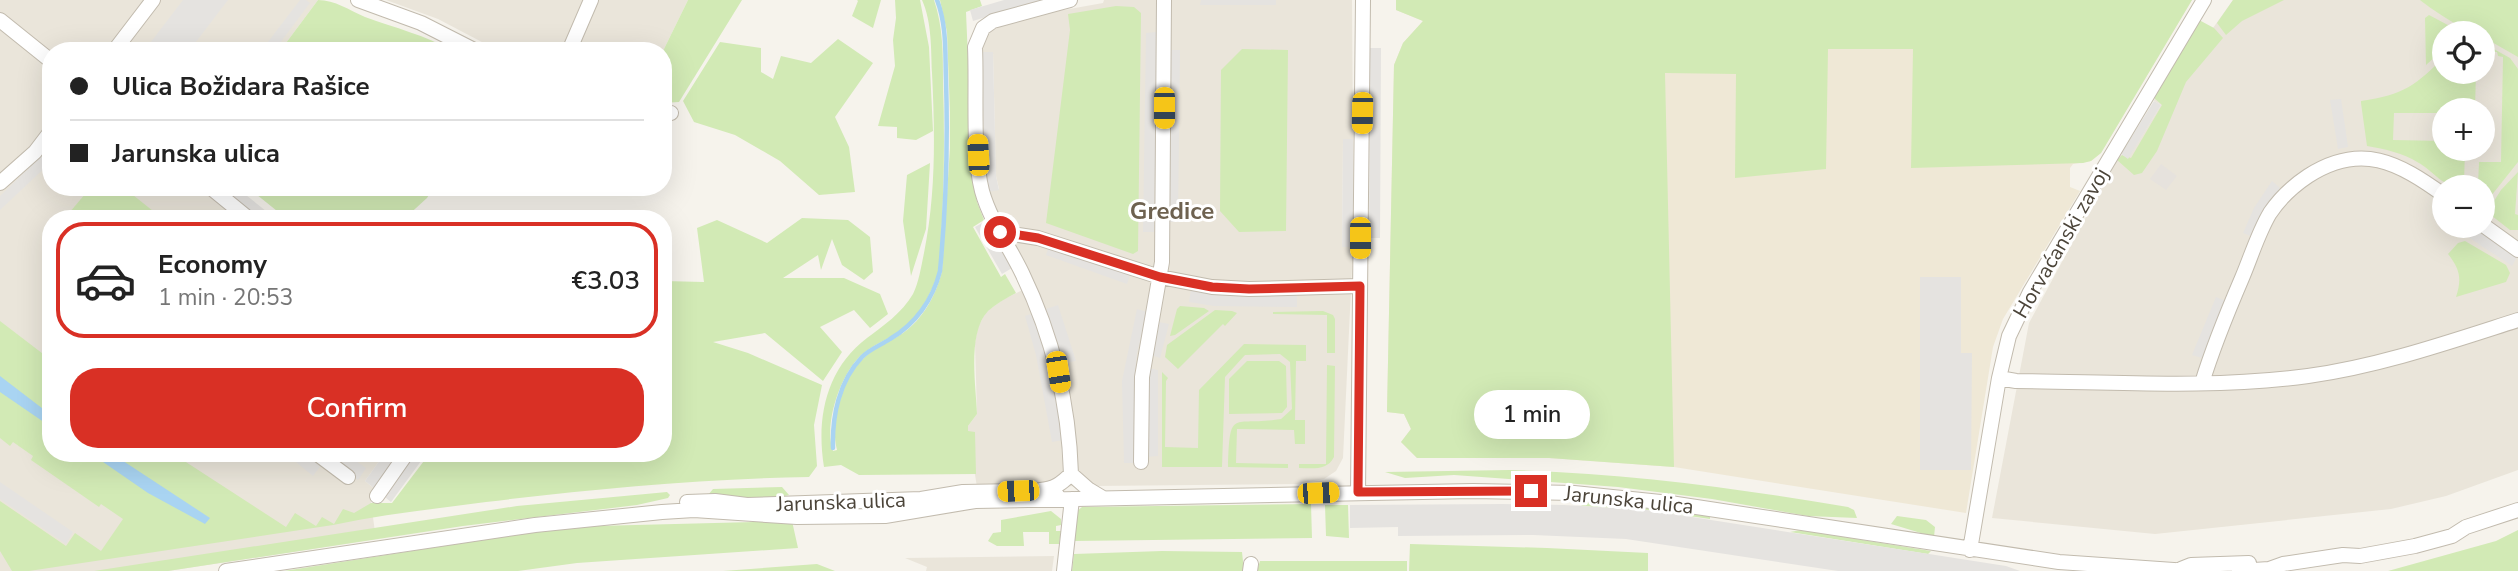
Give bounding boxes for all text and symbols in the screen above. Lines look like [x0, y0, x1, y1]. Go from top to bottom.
map controls [2432, 21, 2495, 238]
button: locate [2432, 21, 2495, 84]
text: Ulica Božidara Rašice [112, 69, 370, 104]
car [1154, 87, 1175, 129]
car [1352, 92, 1373, 134]
button: + [2432, 98, 2495, 161]
car [967, 133, 990, 177]
text: Jarunska ulica [112, 136, 280, 171]
street label: Horvaćanski zavoj [2007, 163, 2115, 323]
button: − [2432, 175, 2495, 238]
district label: Gredice [1130, 195, 1214, 227]
route start [984, 216, 1016, 248]
car [1350, 217, 1371, 259]
text: Economy [158, 247, 267, 282]
icon: car [74, 249, 137, 312]
text: €3.03 [571, 263, 640, 298]
text: 1 min · 20:53 [158, 282, 293, 313]
car [1045, 350, 1072, 394]
button: Confirm [70, 368, 644, 448]
callout: 1 min [1473, 390, 1589, 438]
text: 1 min [1503, 399, 1561, 430]
route end [1515, 475, 1547, 507]
street label: Jarunska ulica [1562, 479, 1695, 521]
car [997, 480, 1040, 502]
car [1297, 482, 1340, 504]
street label: Jarunska ulica [775, 486, 906, 518]

